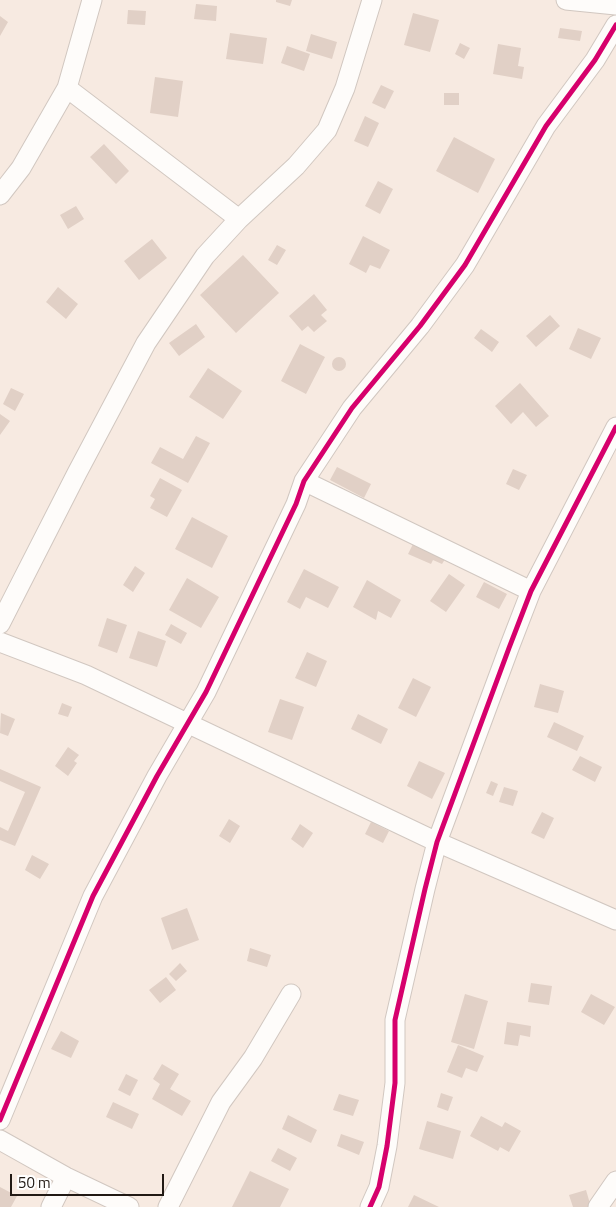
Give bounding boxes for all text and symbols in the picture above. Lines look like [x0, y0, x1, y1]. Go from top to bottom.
scale bar [12, 1164, 166, 1196]
text: 50 m [18, 1171, 51, 1194]

